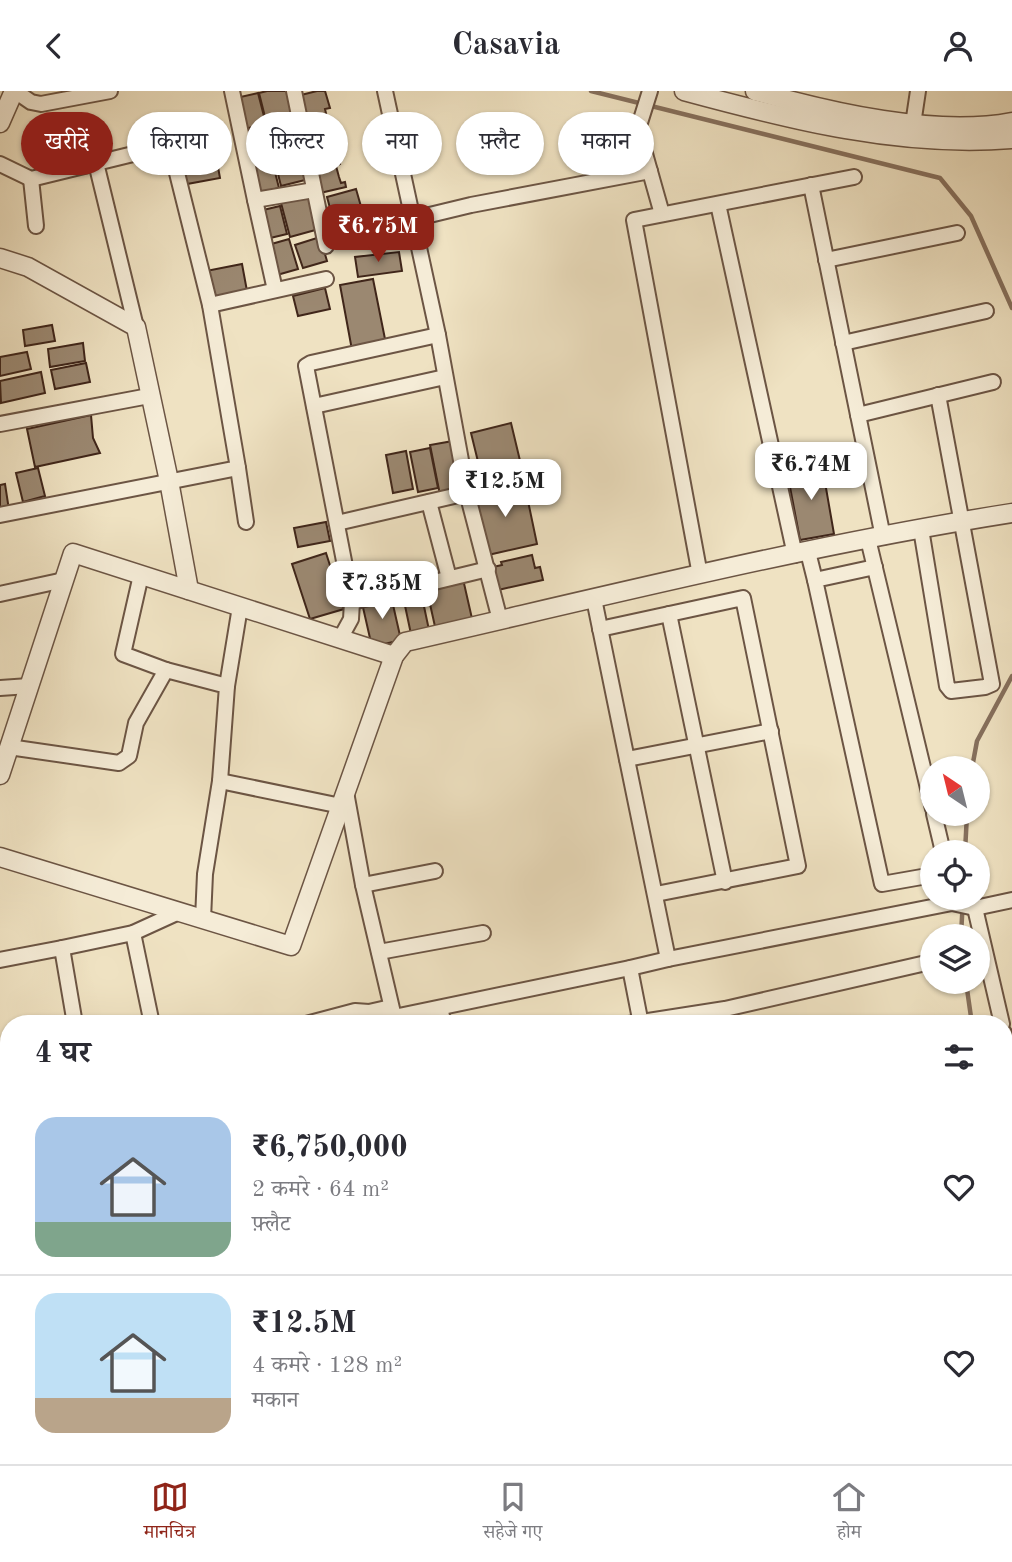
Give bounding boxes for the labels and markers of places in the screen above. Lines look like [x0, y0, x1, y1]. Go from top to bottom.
pin: ₹6.75M [321, 205, 435, 264]
pin: ₹6.74M [754, 443, 868, 502]
pin: ₹12.5M [448, 459, 562, 519]
pin: ₹7.35M [325, 561, 439, 621]

